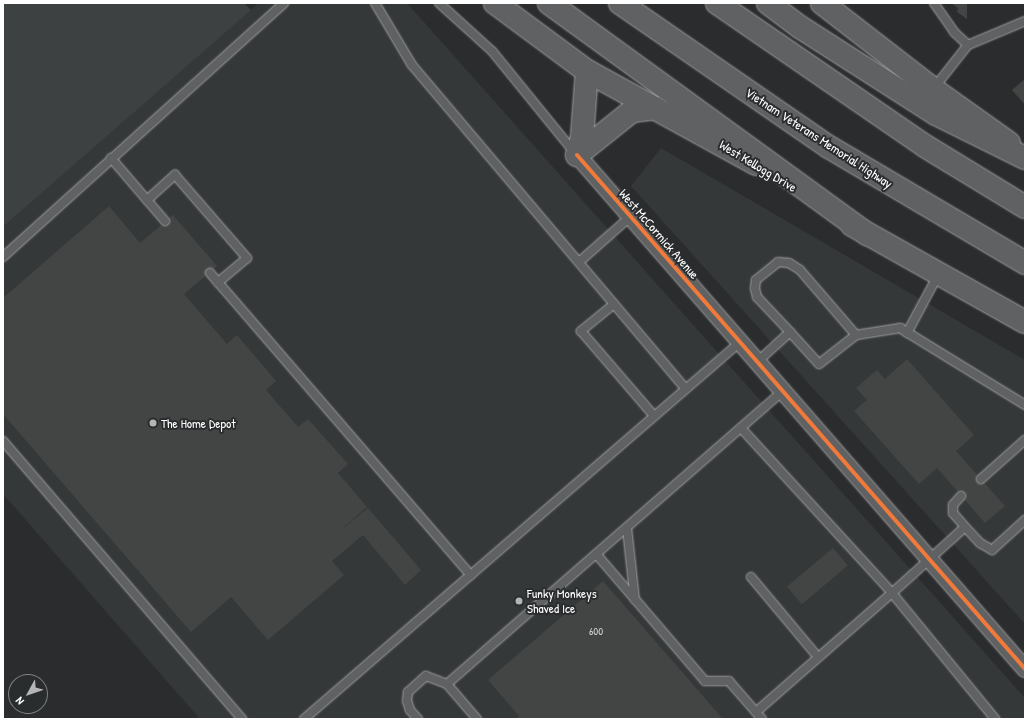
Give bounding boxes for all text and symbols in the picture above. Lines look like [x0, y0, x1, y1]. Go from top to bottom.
street label: Vietnam Veterans Memorial Highway [743, 85, 895, 191]
street label: West Kellogg Drive [716, 137, 800, 195]
street label: West McCormick Avenue [616, 186, 702, 282]
place label: The Home Depot [161, 415, 236, 431]
marker: The Home Depot [148, 418, 158, 428]
place label: Funky Monkeys Shaved Ice [527, 586, 597, 617]
marker: Funky Monkeys Shaved Ice [514, 596, 524, 606]
house number: 600 [589, 624, 603, 638]
north arrow [8, 674, 48, 714]
text: N [12, 694, 27, 708]

